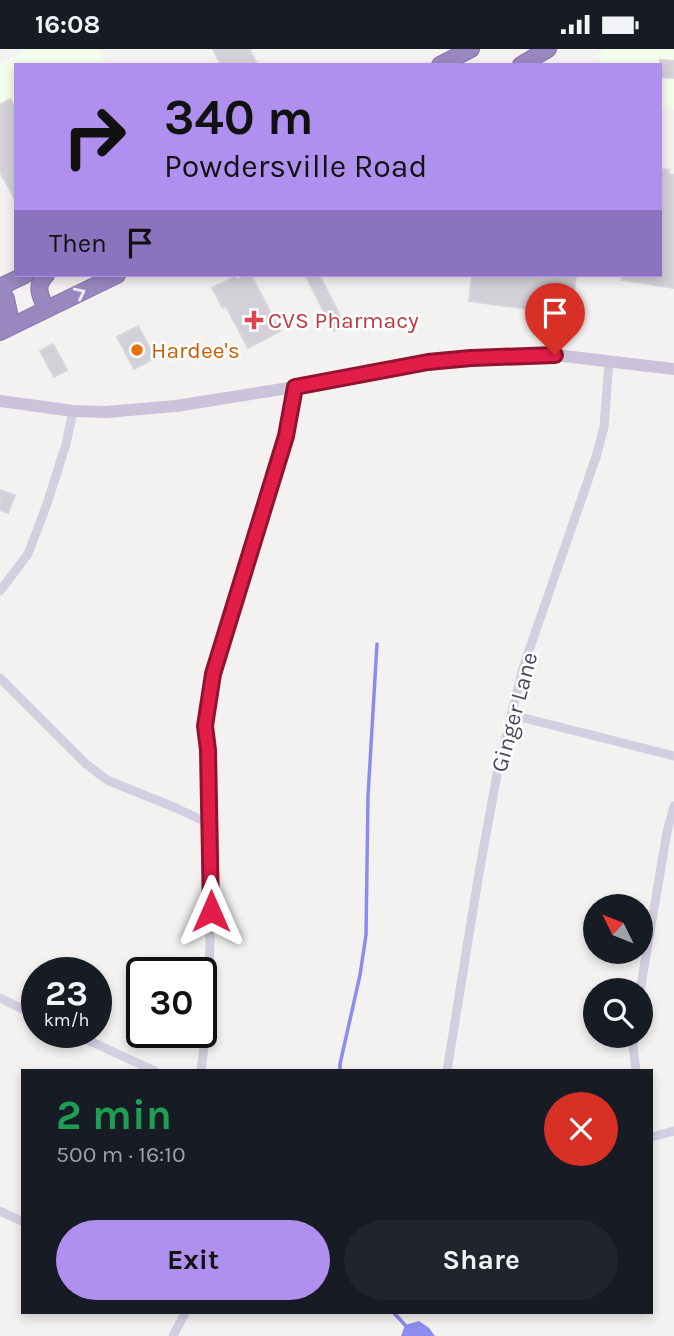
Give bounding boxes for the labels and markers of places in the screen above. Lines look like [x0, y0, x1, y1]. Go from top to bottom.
pin [525, 283, 585, 355]
place label: CVS Pharmacy [268, 307, 419, 334]
marker: CVS Pharmacy [246, 312, 262, 328]
place label: Hardee's [151, 337, 240, 364]
marker: Hardee's [129, 342, 145, 358]

